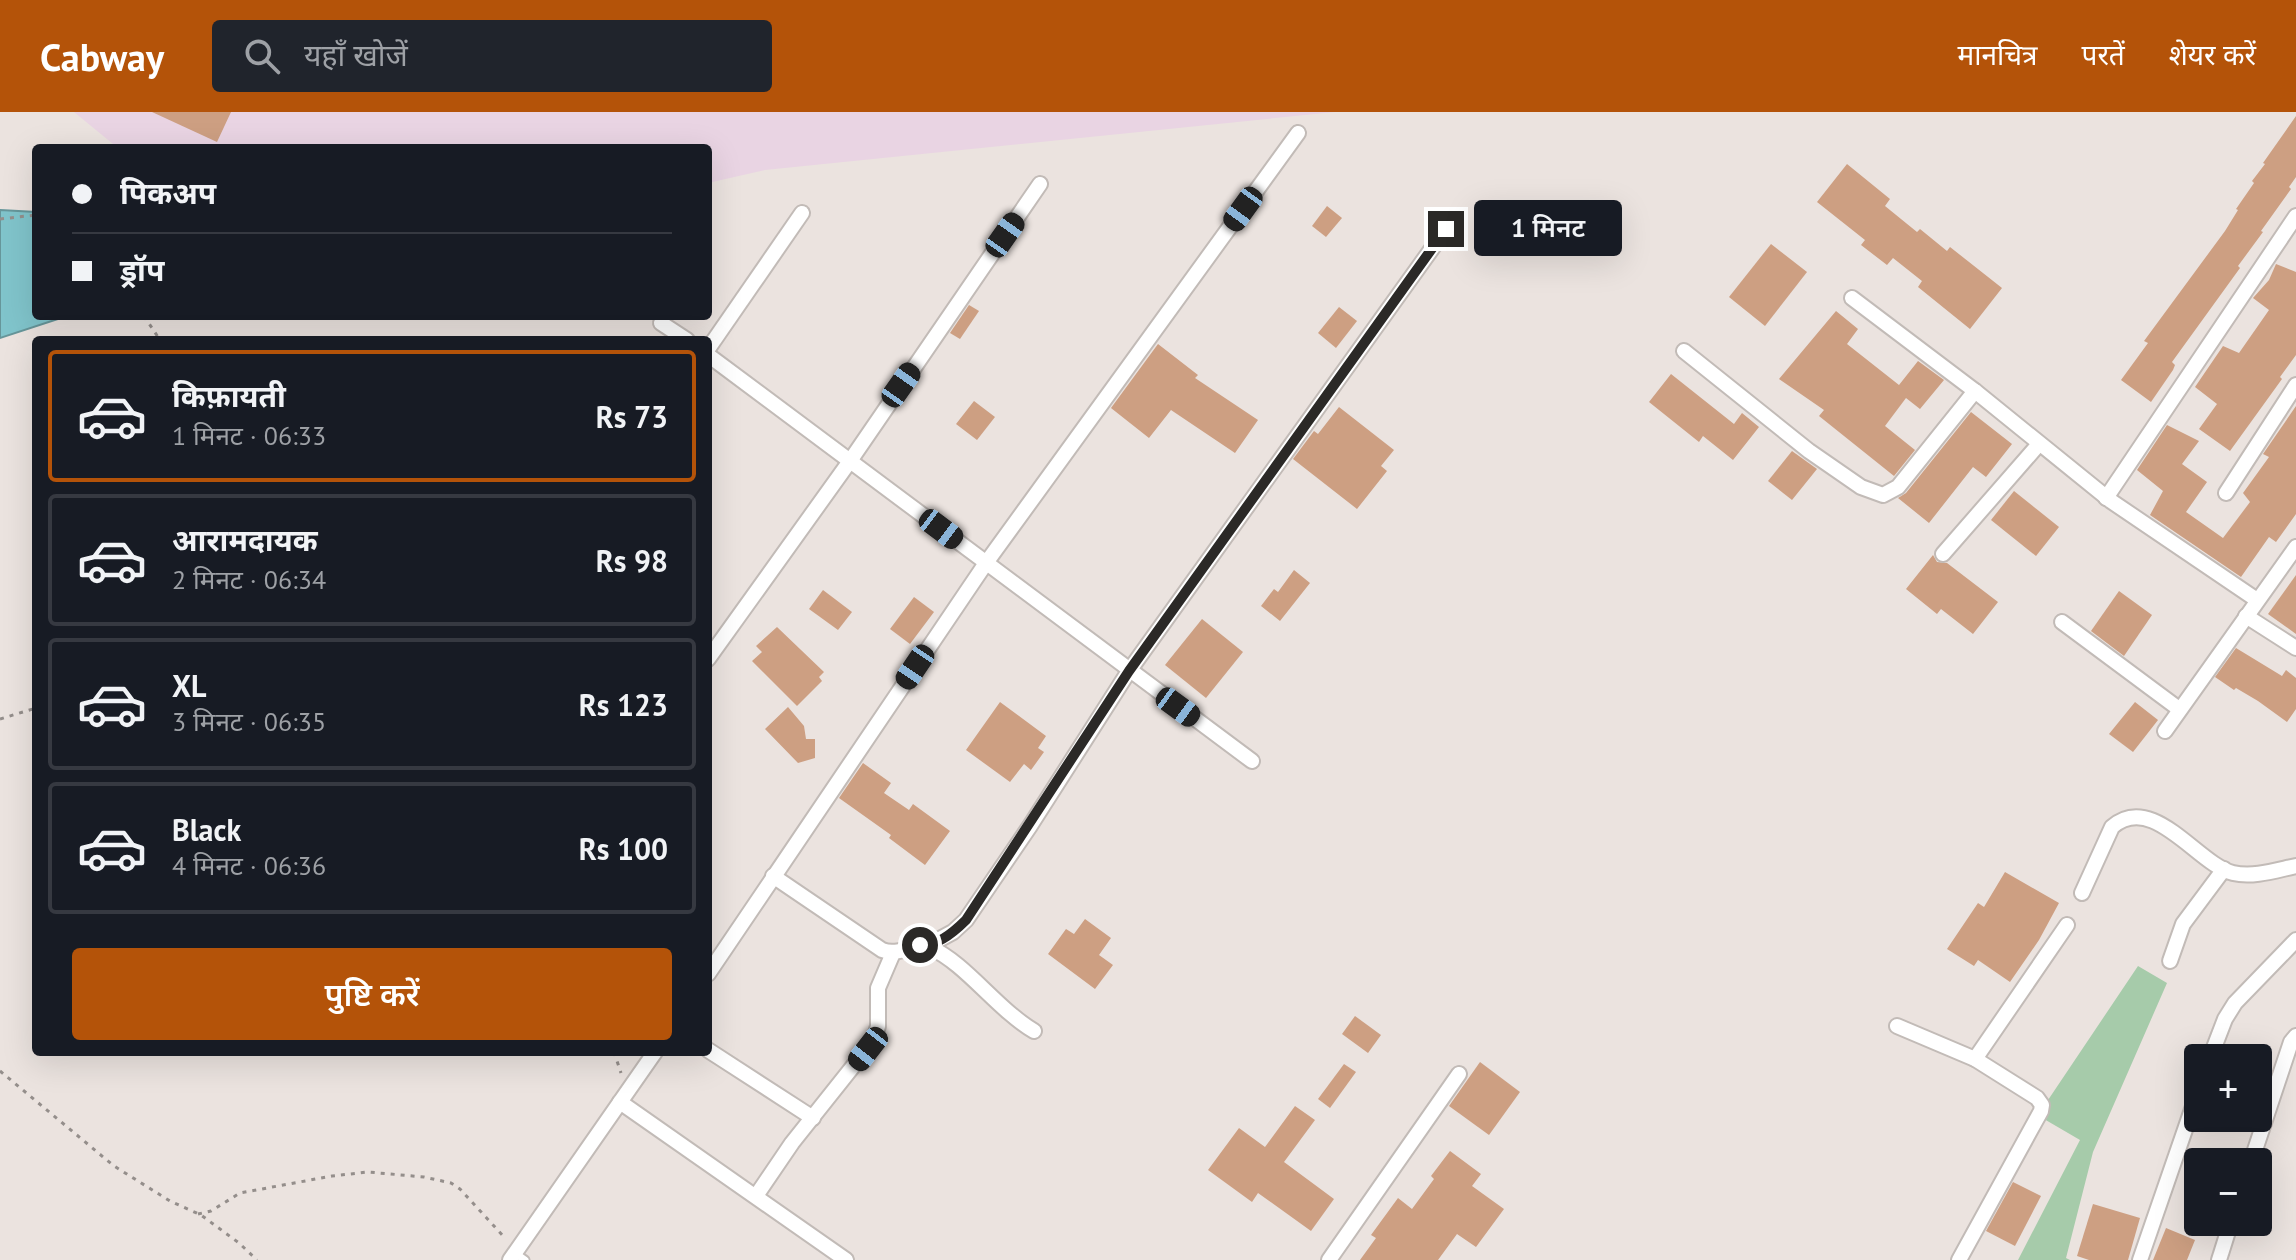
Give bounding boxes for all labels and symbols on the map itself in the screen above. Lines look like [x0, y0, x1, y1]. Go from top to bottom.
car [1219, 183, 1267, 235]
callout: 1 मिनट [1474, 201, 1622, 257]
car [981, 208, 1029, 262]
route end [1428, 211, 1464, 247]
car [877, 358, 925, 412]
car [915, 505, 967, 553]
car [892, 640, 938, 694]
car [1152, 683, 1204, 731]
route start [902, 927, 938, 963]
car [844, 1023, 892, 1075]

